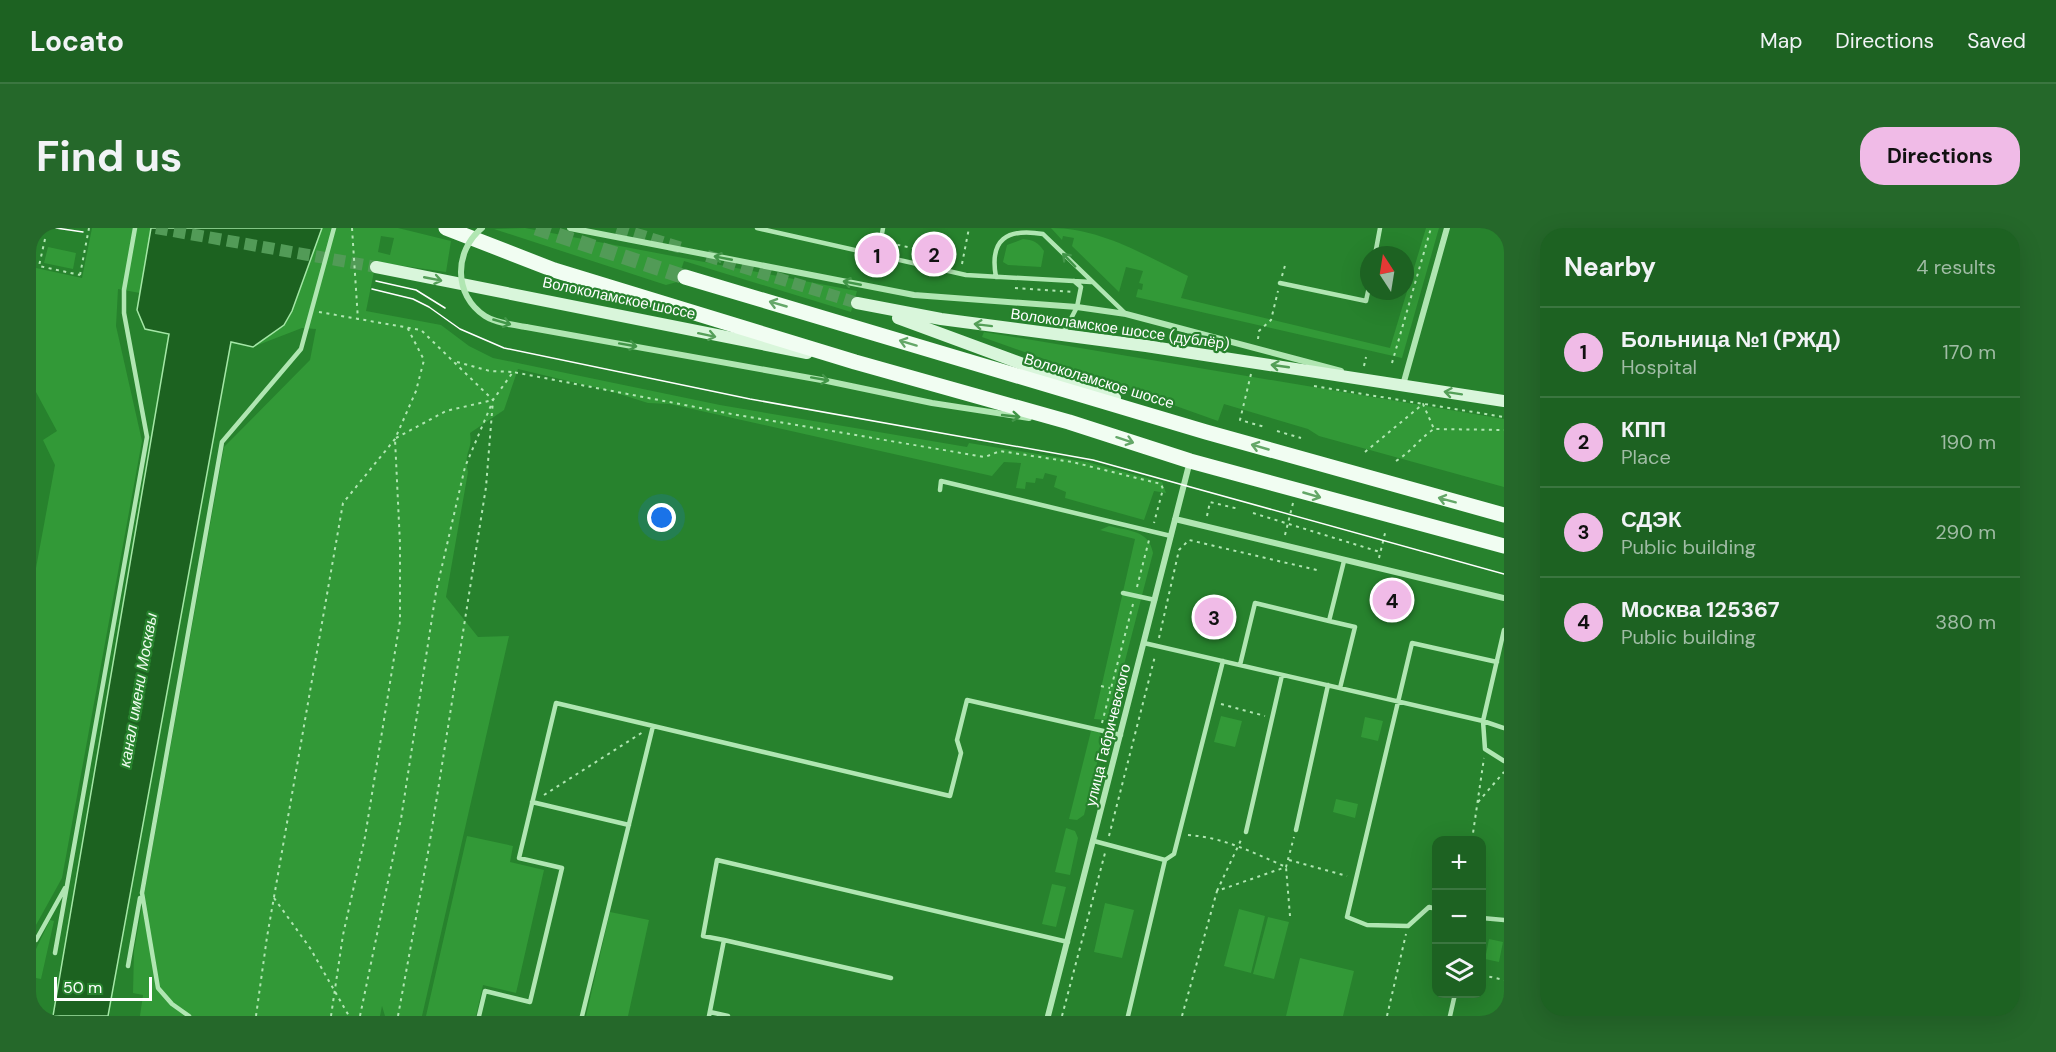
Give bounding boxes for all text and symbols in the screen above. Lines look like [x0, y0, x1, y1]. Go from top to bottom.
text: Locato [30, 23, 124, 60]
text: Map [1760, 27, 1802, 55]
text: Directions [1835, 27, 1934, 55]
text: Saved [1967, 27, 2026, 55]
button: Directions [1860, 127, 2020, 185]
text: Find us [36, 129, 182, 184]
pin: 2 [914, 231, 954, 276]
pin: 1 [858, 232, 896, 278]
north arrow [1360, 246, 1414, 300]
text: Nearby [1564, 250, 1656, 284]
one-way arrow [714, 252, 733, 263]
one-way arrow [1062, 252, 1076, 267]
text: 4 results [1916, 254, 1996, 280]
street label: Волоколамское шоссе [541, 272, 697, 324]
one-way arrow [423, 274, 443, 285]
one-way arrow [842, 277, 862, 288]
one-way arrow [769, 298, 788, 309]
street label: Волоколамское шоссе (дублёр) [1009, 304, 1231, 354]
one-way arrow [492, 317, 511, 328]
one-way arrow [973, 319, 993, 330]
text: Больница №1 (РЖД) [1621, 325, 1841, 354]
one-way arrow [696, 330, 716, 341]
one-way arrow [899, 337, 918, 348]
text: 1 [1580, 339, 1587, 365]
text: 170 m [1943, 339, 1996, 365]
one-way arrow [618, 340, 637, 351]
street label: Волоколамское шоссе [1021, 349, 1177, 413]
text: Hospital [1621, 354, 1697, 380]
one-way arrow [1270, 361, 1290, 372]
one-way arrow [810, 374, 829, 385]
one-way arrow [1444, 388, 1464, 399]
one-way arrow [1001, 411, 1021, 422]
text: КПП [1621, 415, 1666, 444]
text: 2 [1578, 429, 1589, 455]
text: 190 m [1940, 429, 1996, 455]
one-way arrow [1115, 435, 1134, 446]
one-way arrow [1251, 441, 1270, 452]
text: Place [1621, 444, 1671, 470]
one-way arrow [1302, 489, 1321, 501]
one-way arrow [1438, 494, 1457, 505]
your location [647, 503, 676, 532]
text: СДЭК [1621, 505, 1681, 534]
text: 3 [1577, 519, 1590, 545]
text: 290 m [1935, 519, 1996, 545]
text: Public building [1621, 534, 1756, 560]
pin: 4 [1372, 578, 1412, 622]
pin: 3 [1194, 594, 1234, 640]
text: Москва 125367 [1621, 595, 1780, 624]
text: 4 [1577, 609, 1590, 635]
text: 380 m [1935, 609, 1996, 635]
water label: канал имени Москвы [114, 611, 162, 769]
text: Public building [1621, 624, 1756, 650]
street label: улица Габричевского [1081, 662, 1135, 808]
map controls [1432, 836, 1486, 998]
button: + [1432, 836, 1486, 890]
button: − [1432, 890, 1486, 944]
button: layers [1432, 944, 1486, 998]
scale bar [54, 974, 152, 1002]
text: 50 m [63, 977, 102, 998]

